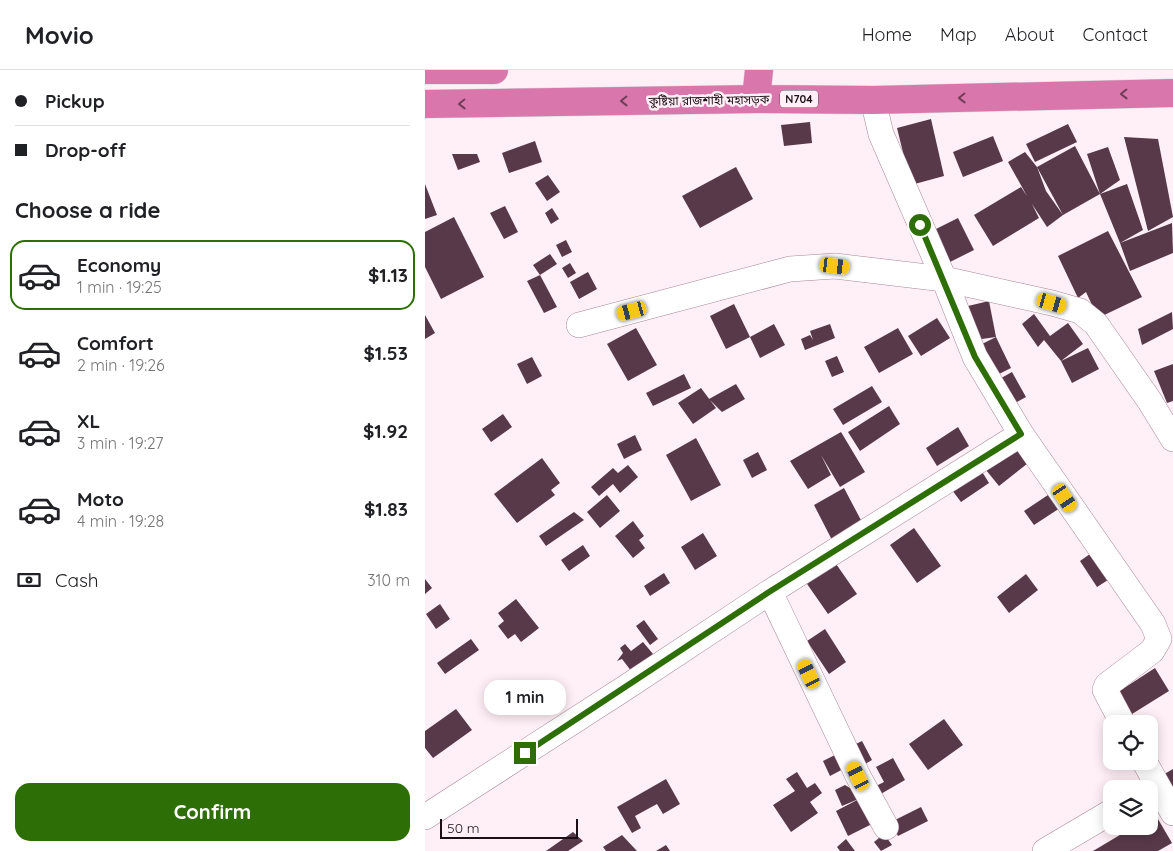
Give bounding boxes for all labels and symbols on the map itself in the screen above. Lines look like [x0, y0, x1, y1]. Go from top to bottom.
one-way arrow [1120, 89, 1128, 100]
road number: N704 [780, 90, 818, 108]
street label: কুষ্টিয়া রাজশাহী মহাসড়ক [647, 91, 770, 110]
one-way arrow [958, 93, 966, 103]
one-way arrow [620, 96, 628, 106]
one-way arrow [458, 98, 466, 109]
route start [909, 214, 931, 236]
car [819, 257, 850, 275]
car [1035, 292, 1068, 314]
car [615, 300, 648, 322]
car [1050, 481, 1079, 515]
car [795, 657, 822, 691]
callout: 1 min [484, 680, 566, 716]
route end [514, 742, 536, 764]
car [844, 759, 871, 793]
scale bar [440, 816, 577, 839]

